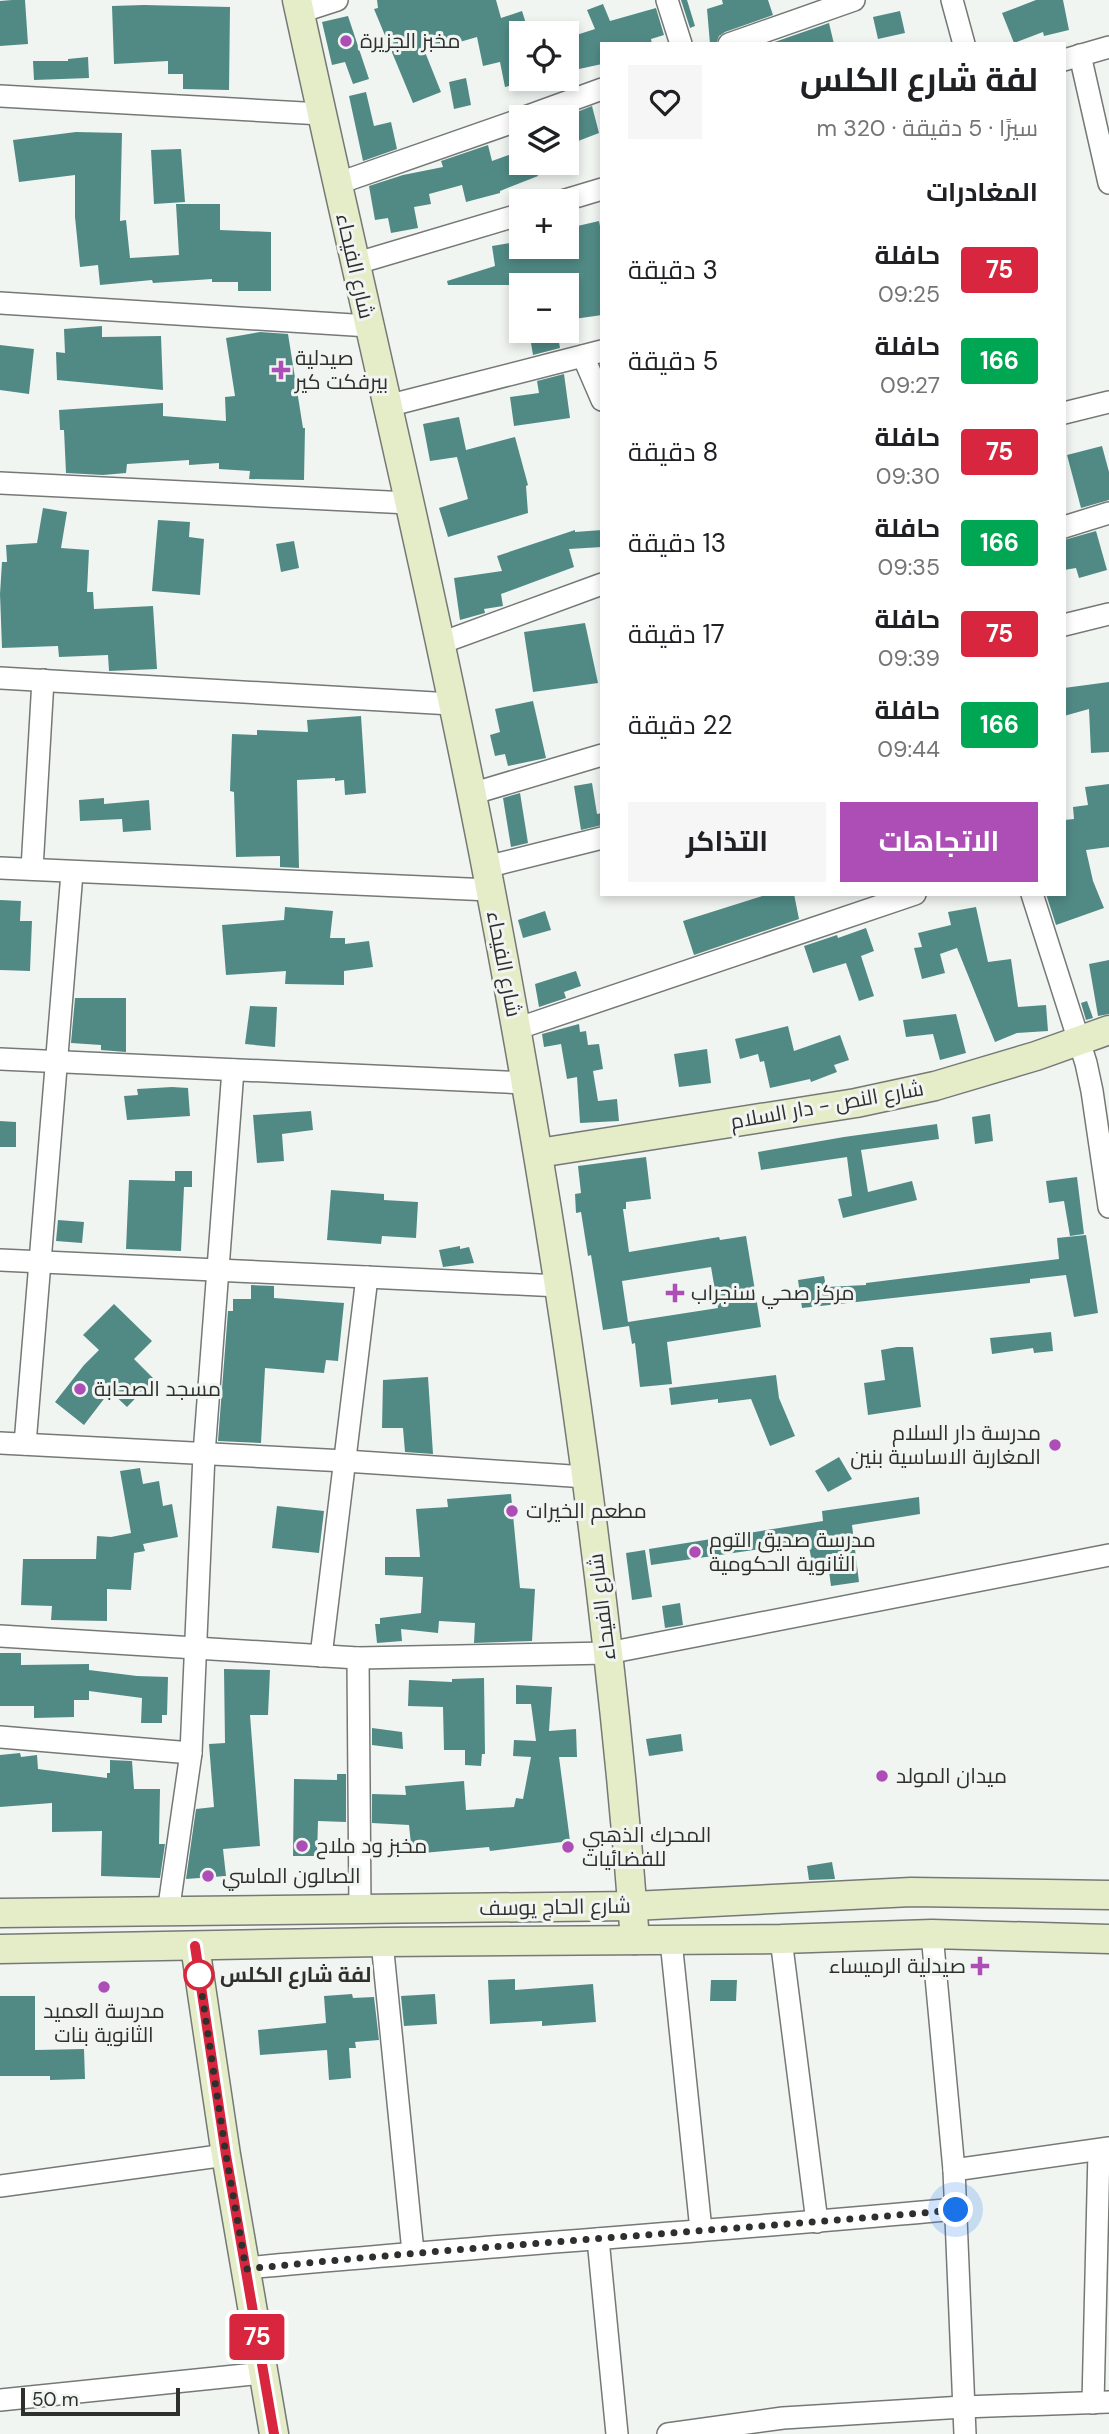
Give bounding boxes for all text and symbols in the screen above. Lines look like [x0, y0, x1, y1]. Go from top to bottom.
map controls [509, 21, 579, 343]
button: locate [509, 21, 579, 91]
place label: مخبز الجزيرة [360, 27, 460, 55]
marker: مخبز الجزيرة [338, 33, 354, 49]
text: لفة شارع الكلس [800, 58, 1038, 101]
button: heart [628, 65, 702, 139]
button: layers [509, 105, 579, 175]
text: سيرًا · 5 دقيقة · 320 m [817, 113, 1038, 143]
text: المغادرات [926, 175, 1038, 209]
button: + [509, 189, 579, 259]
street label: شارع الفيحاء [329, 210, 381, 322]
text: حافلة [875, 238, 940, 272]
text: 3 دقيقة [628, 253, 718, 287]
text: 75 [986, 254, 1013, 285]
button: − [509, 273, 579, 343]
text: 09:25 [878, 279, 940, 309]
text: حافلة [875, 329, 940, 363]
place label: صيدلية بيرفكت كير [294, 344, 388, 396]
text: 5 دقيقة [628, 344, 718, 378]
text: 166 [980, 345, 1019, 376]
marker: صيدلية بيرفكت كير [273, 362, 289, 378]
text: 09:27 [880, 370, 940, 400]
text: حافلة [875, 420, 940, 454]
text: 8 دقيقة [628, 435, 718, 469]
text: 75 [986, 436, 1013, 467]
text: 09:30 [876, 461, 940, 491]
text: حافلة [875, 511, 940, 545]
text: 13 دقيقة [628, 526, 726, 560]
text: 166 [980, 527, 1019, 558]
text: 09:35 [878, 552, 940, 582]
text: حافلة [875, 602, 940, 636]
text: 17 دقيقة [628, 617, 725, 651]
text: 75 [986, 618, 1013, 649]
text: 09:39 [878, 643, 940, 673]
text: حافلة [875, 693, 940, 727]
text: 22 دقيقة [628, 708, 733, 742]
text: 166 [980, 709, 1019, 740]
text: 09:44 [877, 734, 940, 764]
button: التذاكر [628, 802, 826, 882]
button: الاتجاهات [840, 802, 1038, 882]
street label: شارع الفيحاء [480, 909, 528, 1019]
street label: شارع النص - دار السلام [728, 1074, 926, 1136]
place label: مركز صحي سنجراب [691, 1279, 855, 1309]
marker: مركز صحي سنجراب [665, 1283, 685, 1303]
place label: مسجد الصحابة [94, 1375, 221, 1403]
marker: مسجد الصحابة [72, 1381, 88, 1397]
place label: مدرسة دار السلام المغاربة الاساسية بنين [850, 1419, 1041, 1471]
marker: مدرسة دار السلام المغاربة الاساسية بنين [1047, 1437, 1063, 1453]
place label: مطعم الخيرات [526, 1497, 647, 1525]
marker: مطعم الخيرات [504, 1503, 520, 1519]
place label: مدرسة صديق التوم الثانوية الحكومية [709, 1526, 876, 1578]
marker: مدرسة صديق التوم الثانوية الحكومية [687, 1544, 703, 1560]
street label: شارع الفيحاء [582, 1552, 622, 1662]
place label: ميدان المولد [896, 1762, 1007, 1790]
marker: ميدان المولد [874, 1768, 890, 1784]
place label: المحرك الذهبي للفضائيات [582, 1821, 711, 1873]
place label: مخبز ود ملاح [316, 1832, 427, 1860]
marker: مخبز ود ملاح [294, 1838, 310, 1854]
marker: المحرك الذهبي للفضائيات [560, 1839, 576, 1855]
place label: الصالون الماسي [222, 1862, 361, 1891]
marker: الصالون الماسي [200, 1868, 216, 1884]
street label: شارع الحاج يوسف [479, 1892, 631, 1922]
place label: صيدلية الرميساء [829, 1952, 966, 1980]
marker: صيدلية الرميساء [972, 1958, 988, 1974]
marker: لفة شارع الكلس [184, 1960, 214, 1990]
place label: لفة شارع الكلس [220, 1961, 372, 1989]
marker: مدرسة العميد الثانوية بنات [96, 1979, 112, 1995]
place label: مدرسة العميد الثانوية بنات [43, 1997, 165, 2049]
your location [938, 2192, 973, 2227]
line badge: 75 [226, 2314, 288, 2360]
text: 75 [243, 2321, 271, 2352]
scale bar [21, 2385, 180, 2417]
text: 50 m [32, 2387, 79, 2412]

